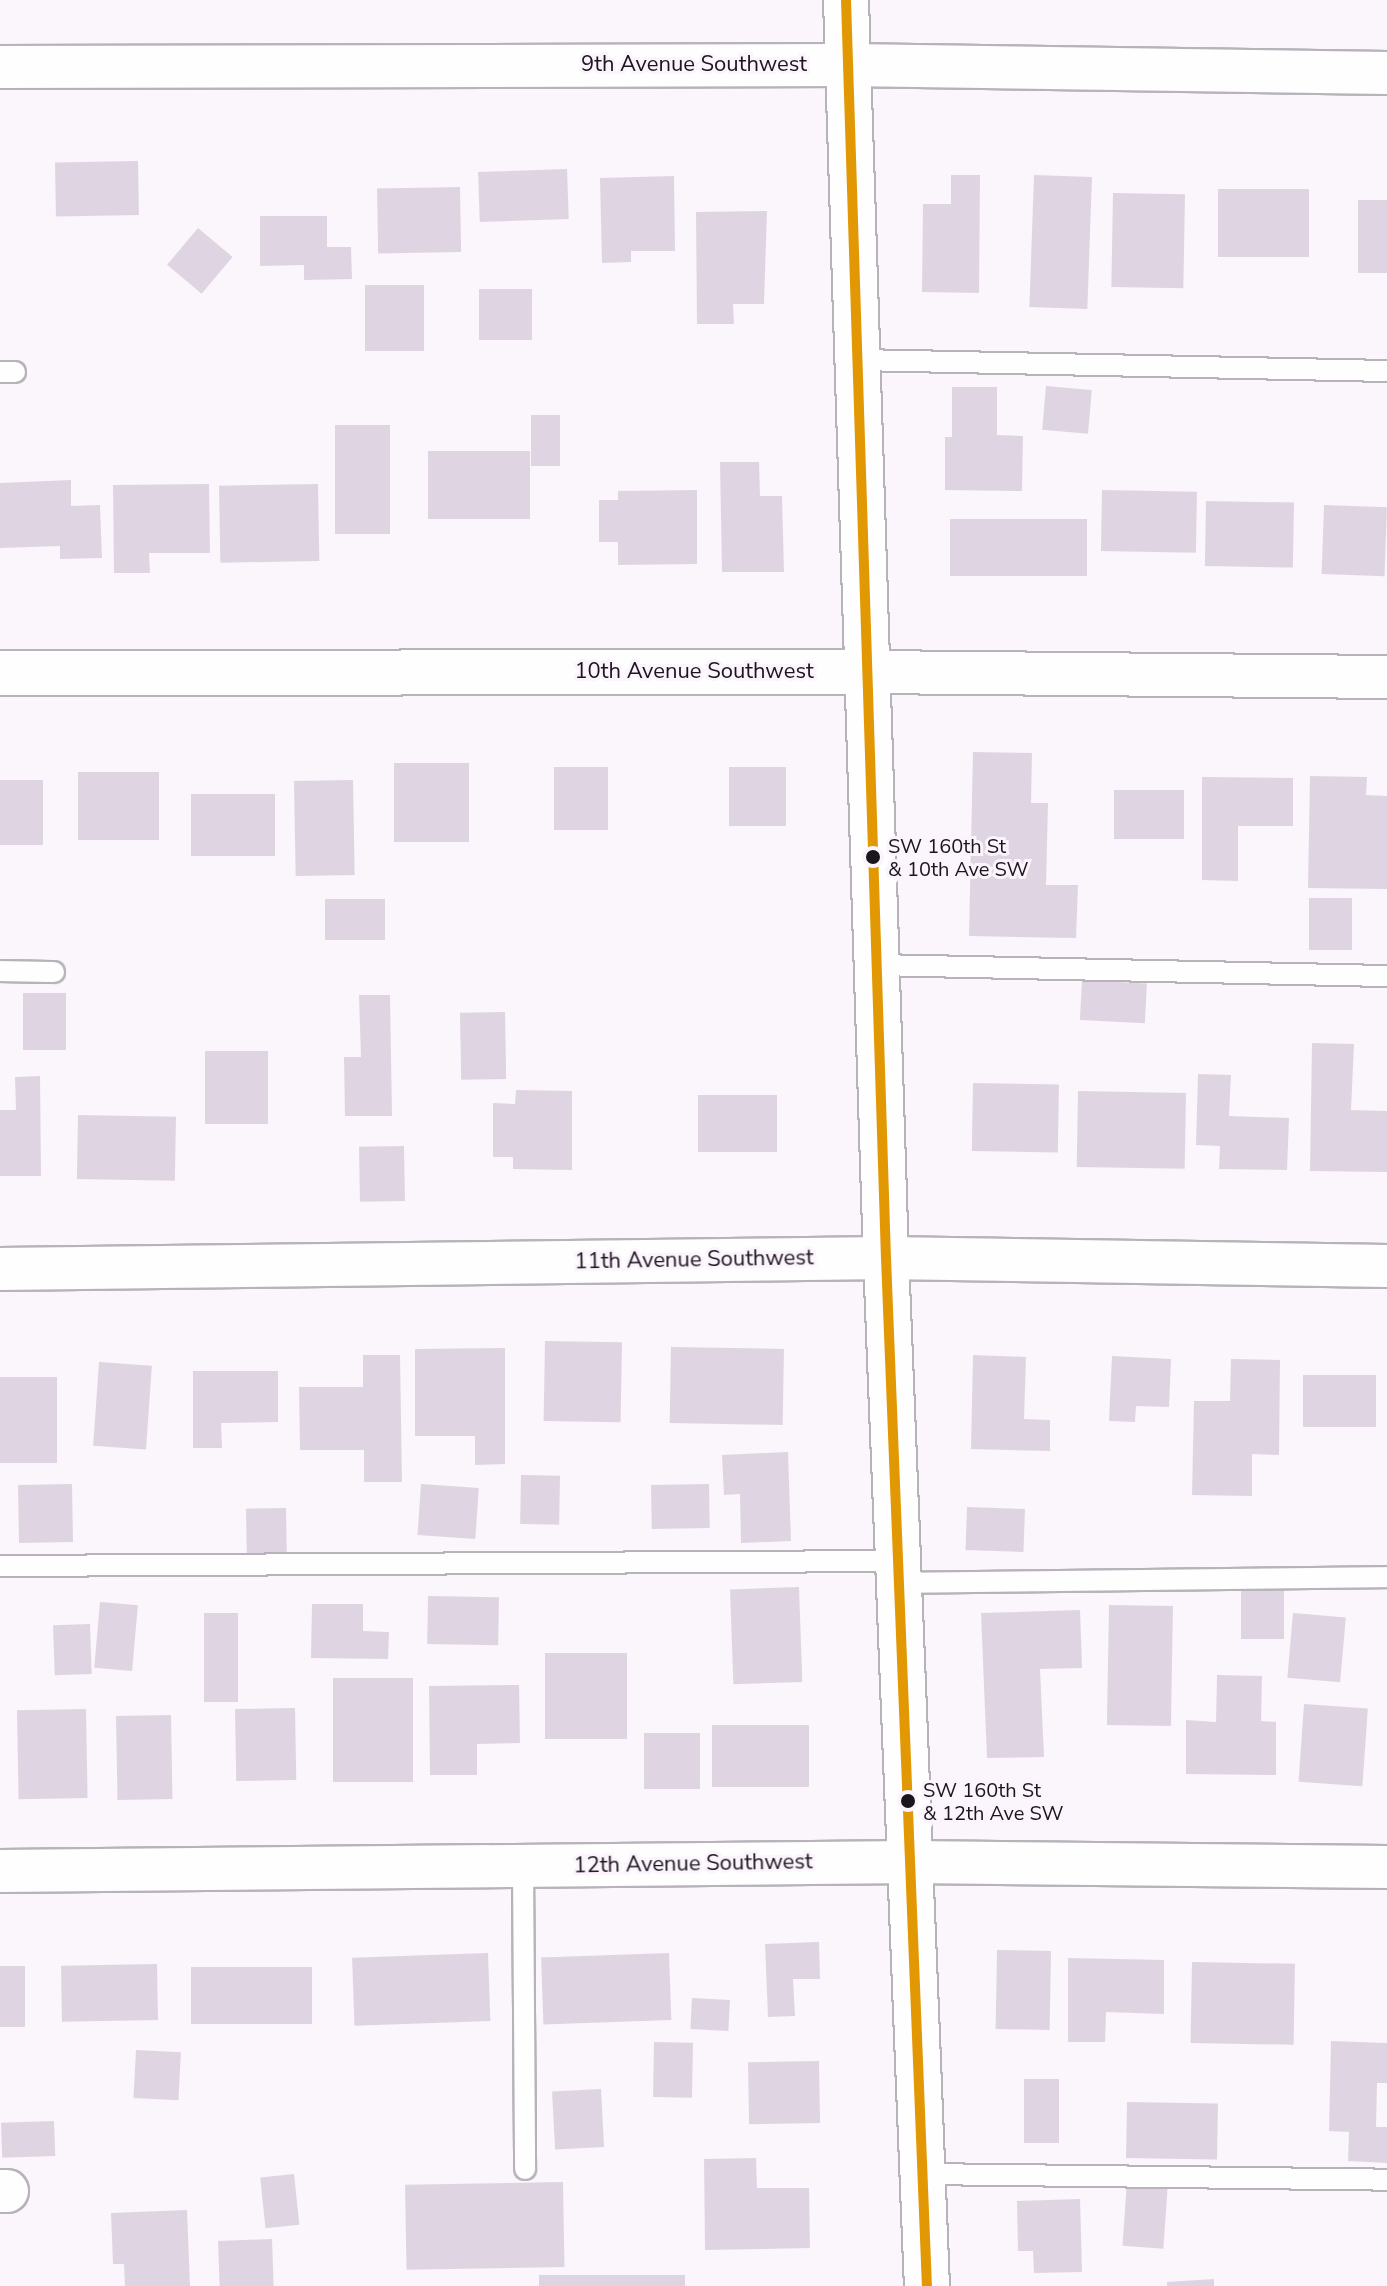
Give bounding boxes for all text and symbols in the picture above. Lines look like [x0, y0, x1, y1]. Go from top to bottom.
street label: 9th Avenue Southwest [581, 52, 807, 78]
street label: 10th Avenue Southwest [574, 659, 814, 685]
place label: SW 160th St & 10th Ave SW [888, 834, 1029, 881]
marker: SW 160th St & 10th Ave SW [865, 849, 881, 865]
street label: 11th Avenue Southwest [574, 1245, 814, 1275]
place label: SW 160th St & 12th Ave SW [923, 1778, 1064, 1825]
marker: SW 160th St & 12th Ave SW [900, 1793, 916, 1809]
street label: 12th Avenue Southwest [573, 1849, 813, 1879]

